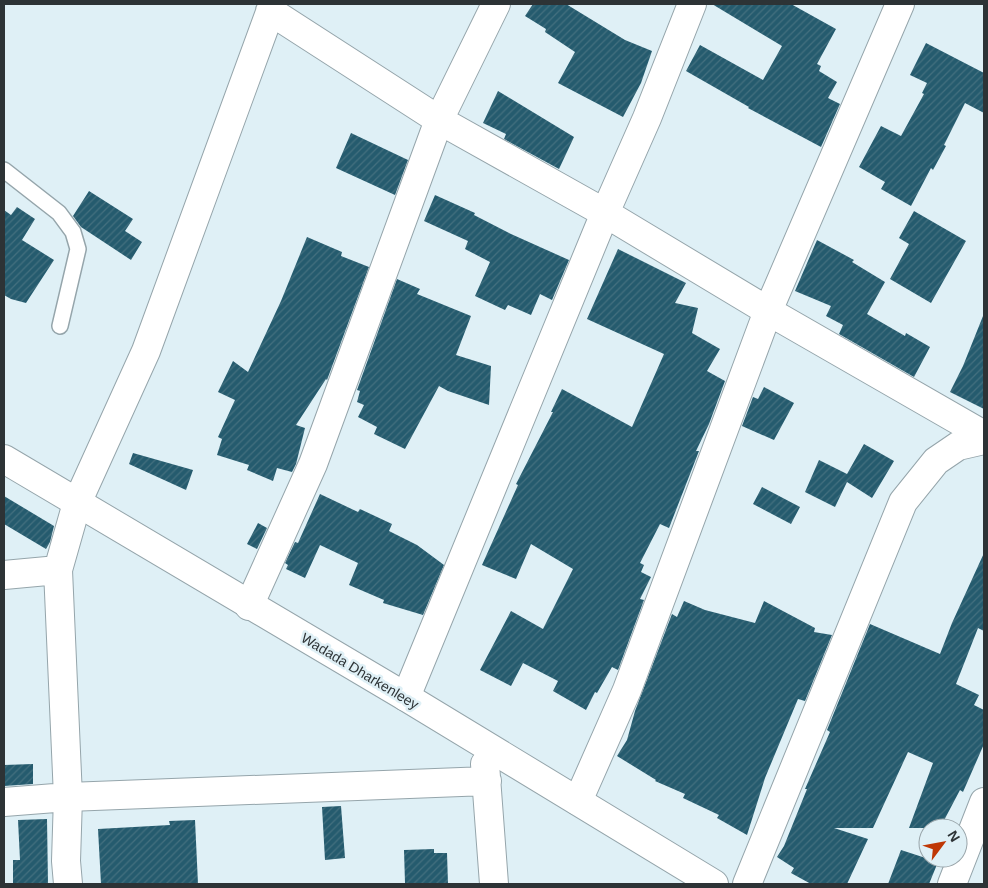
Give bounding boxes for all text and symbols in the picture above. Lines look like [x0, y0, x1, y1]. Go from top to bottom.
street label: Wadada Dharkenleey [298, 630, 422, 712]
north arrow [918, 818, 968, 868]
text: N [945, 828, 963, 845]

